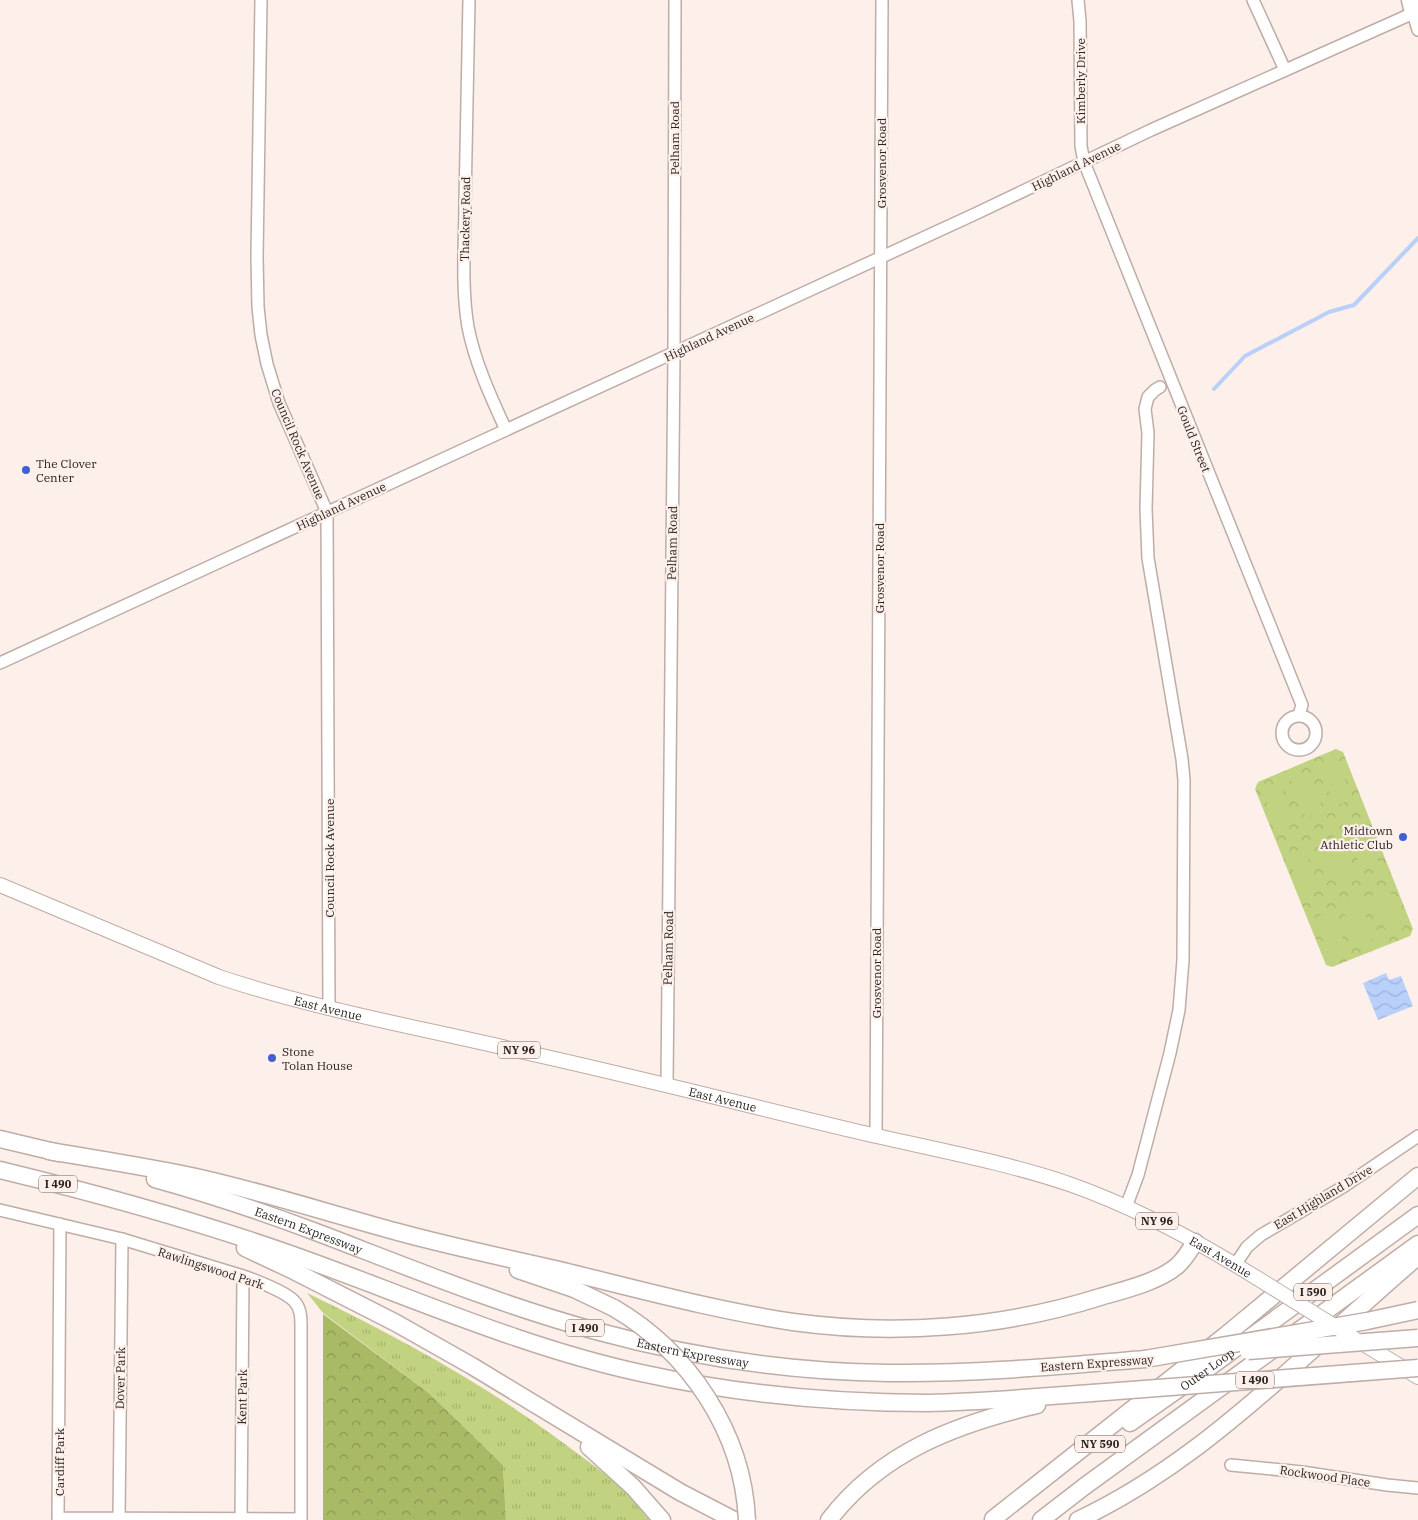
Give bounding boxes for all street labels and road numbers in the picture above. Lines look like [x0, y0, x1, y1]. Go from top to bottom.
street label: Kimberly Drive [1073, 38, 1088, 124]
street label: Pelham Road [667, 101, 682, 175]
street label: Grosvenor Road [874, 118, 889, 208]
street label: Highland Avenue [1029, 138, 1123, 194]
street label: Thackery Road [457, 176, 473, 262]
street label: Highland Avenue [662, 310, 756, 364]
street label: Council Rock Avenue [268, 386, 328, 502]
street label: Gould Street [1174, 404, 1214, 474]
street label: Highland Avenue [294, 479, 388, 533]
street label: Pelham Road [664, 506, 680, 580]
street label: Grosvenor Road [872, 523, 887, 613]
street label: Council Rock Avenue [322, 799, 337, 917]
street label: Pelham Road [660, 911, 676, 985]
street label: Grosvenor Road [869, 928, 884, 1018]
street label: East Avenue [293, 992, 364, 1023]
road number: NY 96 [498, 1042, 540, 1058]
street label: East Avenue [687, 1083, 758, 1114]
street label: East Highland Drive [1271, 1162, 1375, 1232]
road number: I 490 [39, 1176, 77, 1192]
street label: Eastern Expressway [253, 1203, 365, 1257]
road number: NY 96 [1136, 1212, 1178, 1230]
street label: East Avenue [1187, 1233, 1255, 1280]
street label: Rawlingswood Park [156, 1244, 266, 1292]
road number: I 590 [1294, 1284, 1332, 1300]
road number: I 490 [566, 1320, 604, 1336]
street label: Eastern Expressway [635, 1334, 751, 1370]
street label: Outer Loop [1177, 1344, 1237, 1393]
street label: Dover Park [112, 1347, 128, 1409]
street label: Eastern Expressway [1040, 1352, 1155, 1374]
street label: Kent Park [234, 1369, 250, 1425]
road number: I 490 [1236, 1372, 1274, 1388]
street label: Cardiff Park [52, 1428, 67, 1496]
road number: NY 590 [1075, 1436, 1125, 1452]
street label: Rockwood Place [1279, 1462, 1371, 1490]

